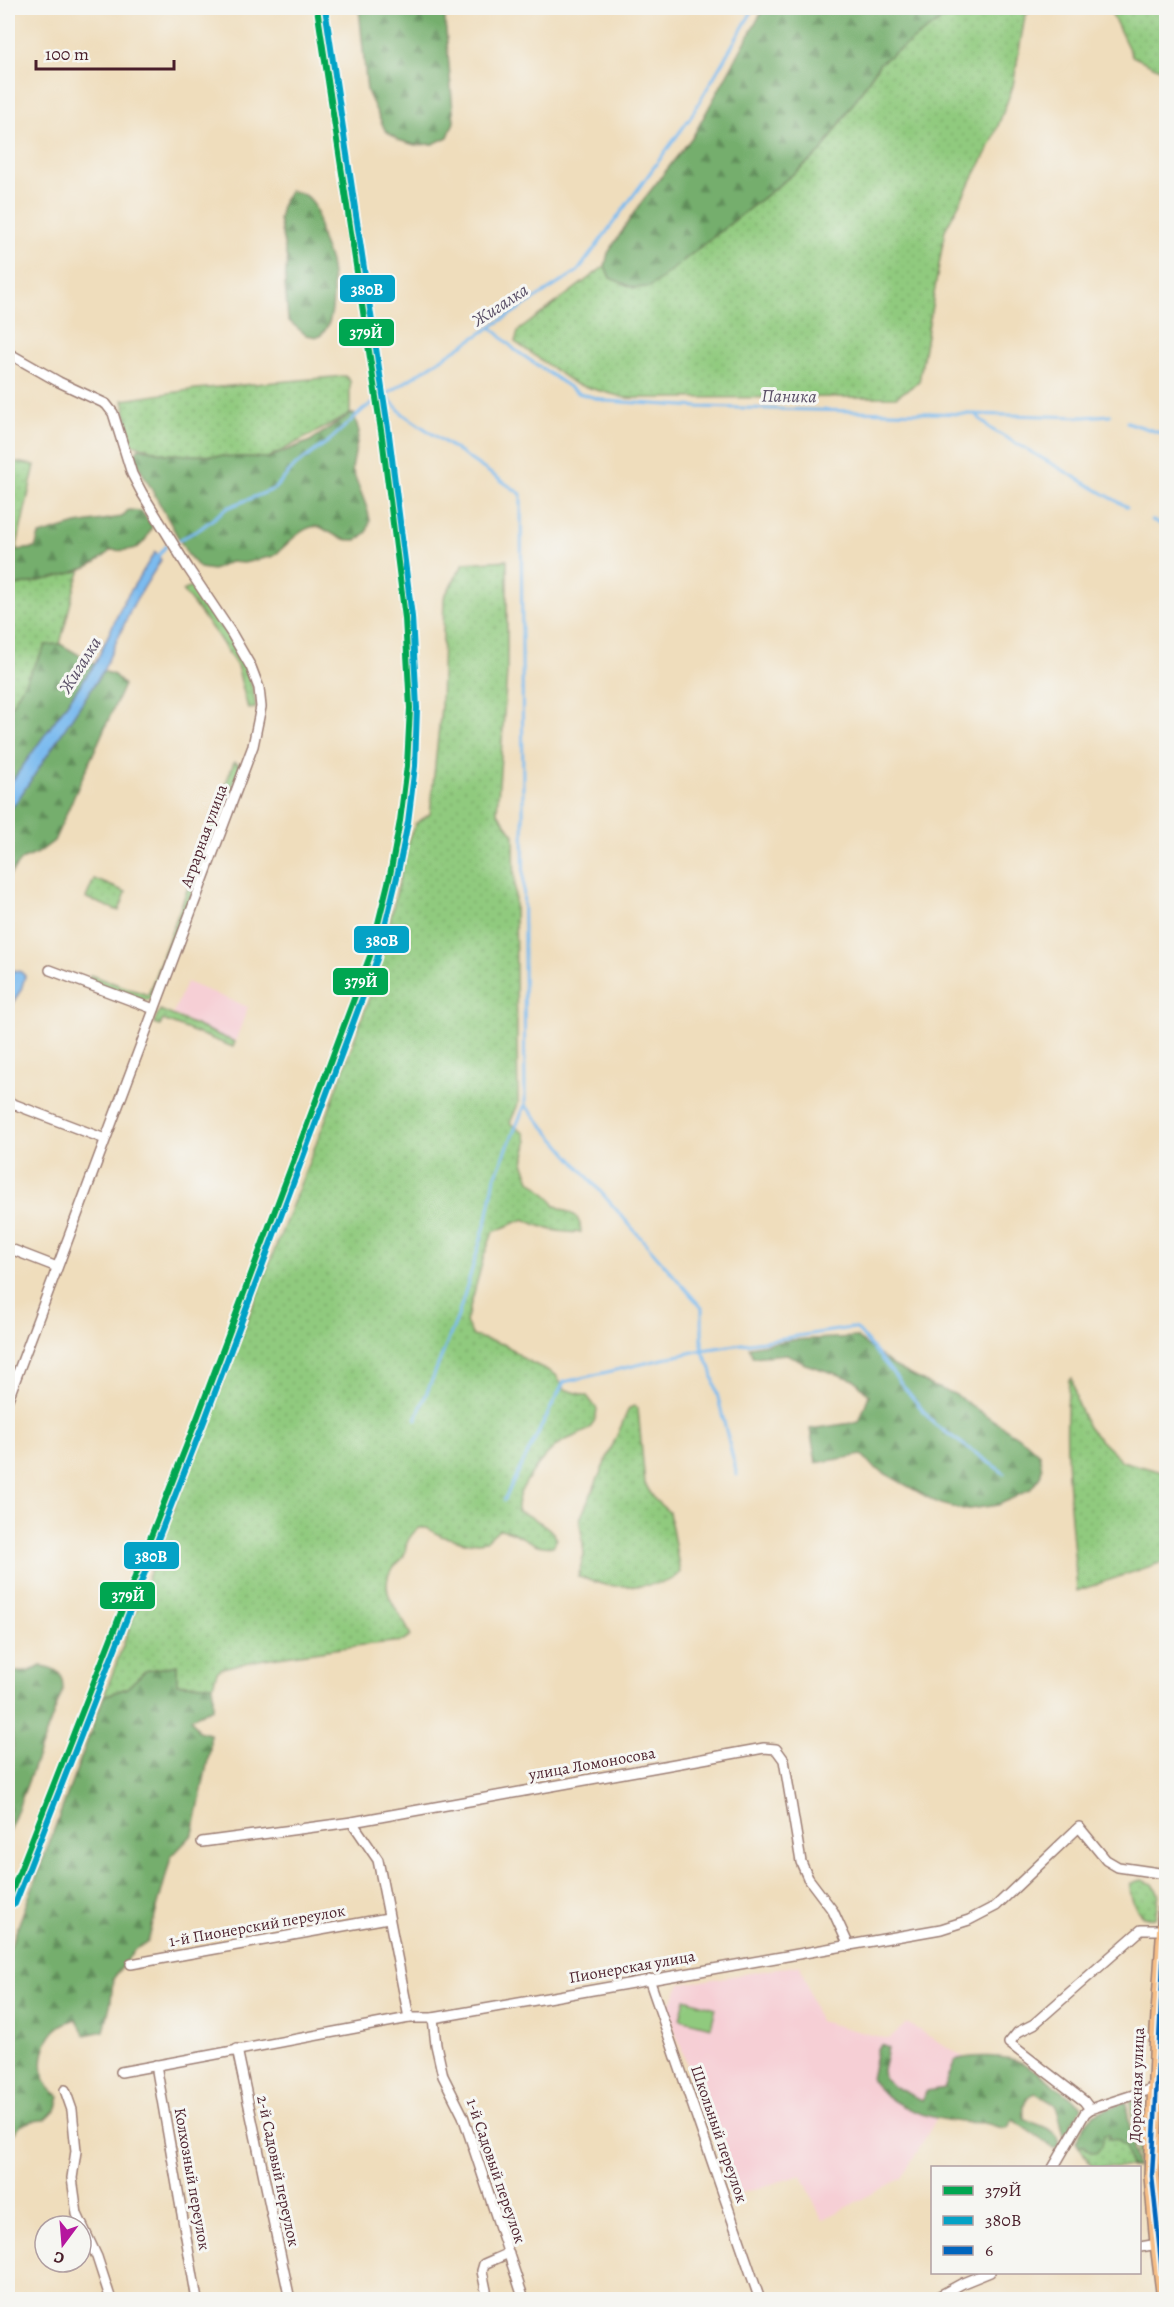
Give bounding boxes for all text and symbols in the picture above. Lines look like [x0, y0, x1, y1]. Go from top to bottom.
scale bar [36, 33, 174, 71]
text: 100 m [45, 42, 89, 66]
line badge: 380В [339, 274, 396, 303]
water label: Жигалка [466, 278, 533, 333]
text: 380В [351, 279, 383, 301]
line badge: 379Й [338, 318, 395, 347]
text: 379Й [349, 322, 383, 344]
water label: Паника [761, 384, 817, 408]
water label: Жигалка [53, 632, 107, 699]
street label: Аграрная улица [175, 781, 233, 892]
line badge: 380В [353, 925, 410, 954]
text: 380В [366, 930, 398, 952]
line badge: 379Й [332, 967, 389, 996]
text: 379Й [344, 971, 378, 993]
line badge: 380В [123, 1541, 180, 1570]
text: 380В [135, 1546, 167, 1568]
line badge: 379Й [99, 1581, 156, 1610]
text: 379Й [111, 1585, 145, 1607]
street label: улица Ломоносова [526, 1742, 658, 1786]
street label: 1-й Пионерский переулок [167, 1900, 347, 1952]
street label: Пионерская улица [567, 1945, 697, 1989]
street label: Дорожная улица [1124, 2027, 1150, 2143]
street label: Школьный переулок [685, 2062, 753, 2206]
street label: 2-й Садовый переулок [251, 2093, 305, 2249]
street label: 1-й Садовый переулок [461, 2096, 531, 2246]
street label: Колхозный переулок [169, 2106, 215, 2252]
legend [931, 2166, 1141, 2274]
text: 379Й [985, 2178, 1022, 2202]
text: 380В [985, 2208, 1022, 2232]
north arrow [33, 2214, 93, 2274]
text: 6 [985, 2238, 993, 2262]
text: С [51, 2245, 67, 2269]

